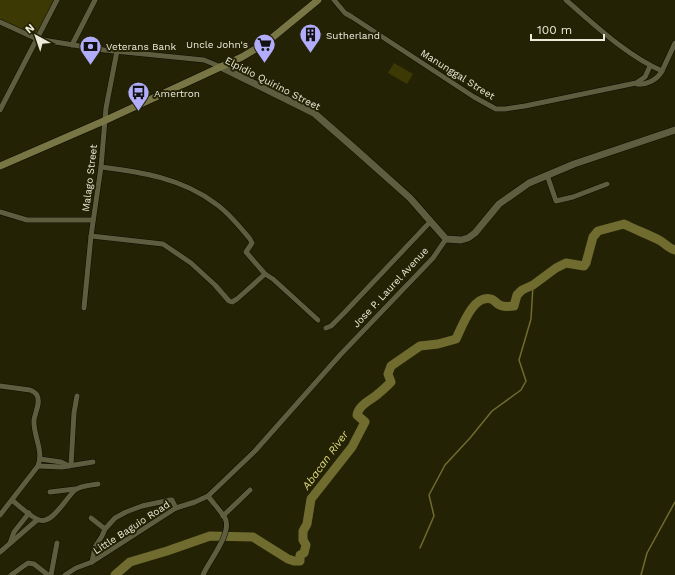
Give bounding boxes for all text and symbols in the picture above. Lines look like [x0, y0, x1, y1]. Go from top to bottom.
north arrow [16, 16, 56, 56]
scale bar [531, 16, 604, 42]
text: N [23, 21, 37, 36]
building icon: Sutherland [298, 22, 324, 55]
text: 100 m [537, 23, 572, 37]
place label: Sutherland [326, 30, 380, 41]
supermarket icon: Uncle John's [251, 31, 277, 64]
bank icon: Veterans Bank [78, 33, 104, 66]
place label: Uncle John's [186, 39, 248, 50]
place label: Veterans Bank [106, 41, 176, 52]
street label: Manunggal Street [419, 47, 497, 102]
street label: Elpidio Quirino Street [223, 55, 323, 113]
bus stop icon: Amertron [125, 80, 151, 113]
place label: Amertron [154, 88, 200, 99]
street label: Malago Street [80, 143, 99, 212]
street label: Jose P. Laurel Avenue [350, 245, 431, 330]
water label: Abacan River [299, 428, 352, 493]
street label: Little Baguio Road [91, 499, 171, 556]

